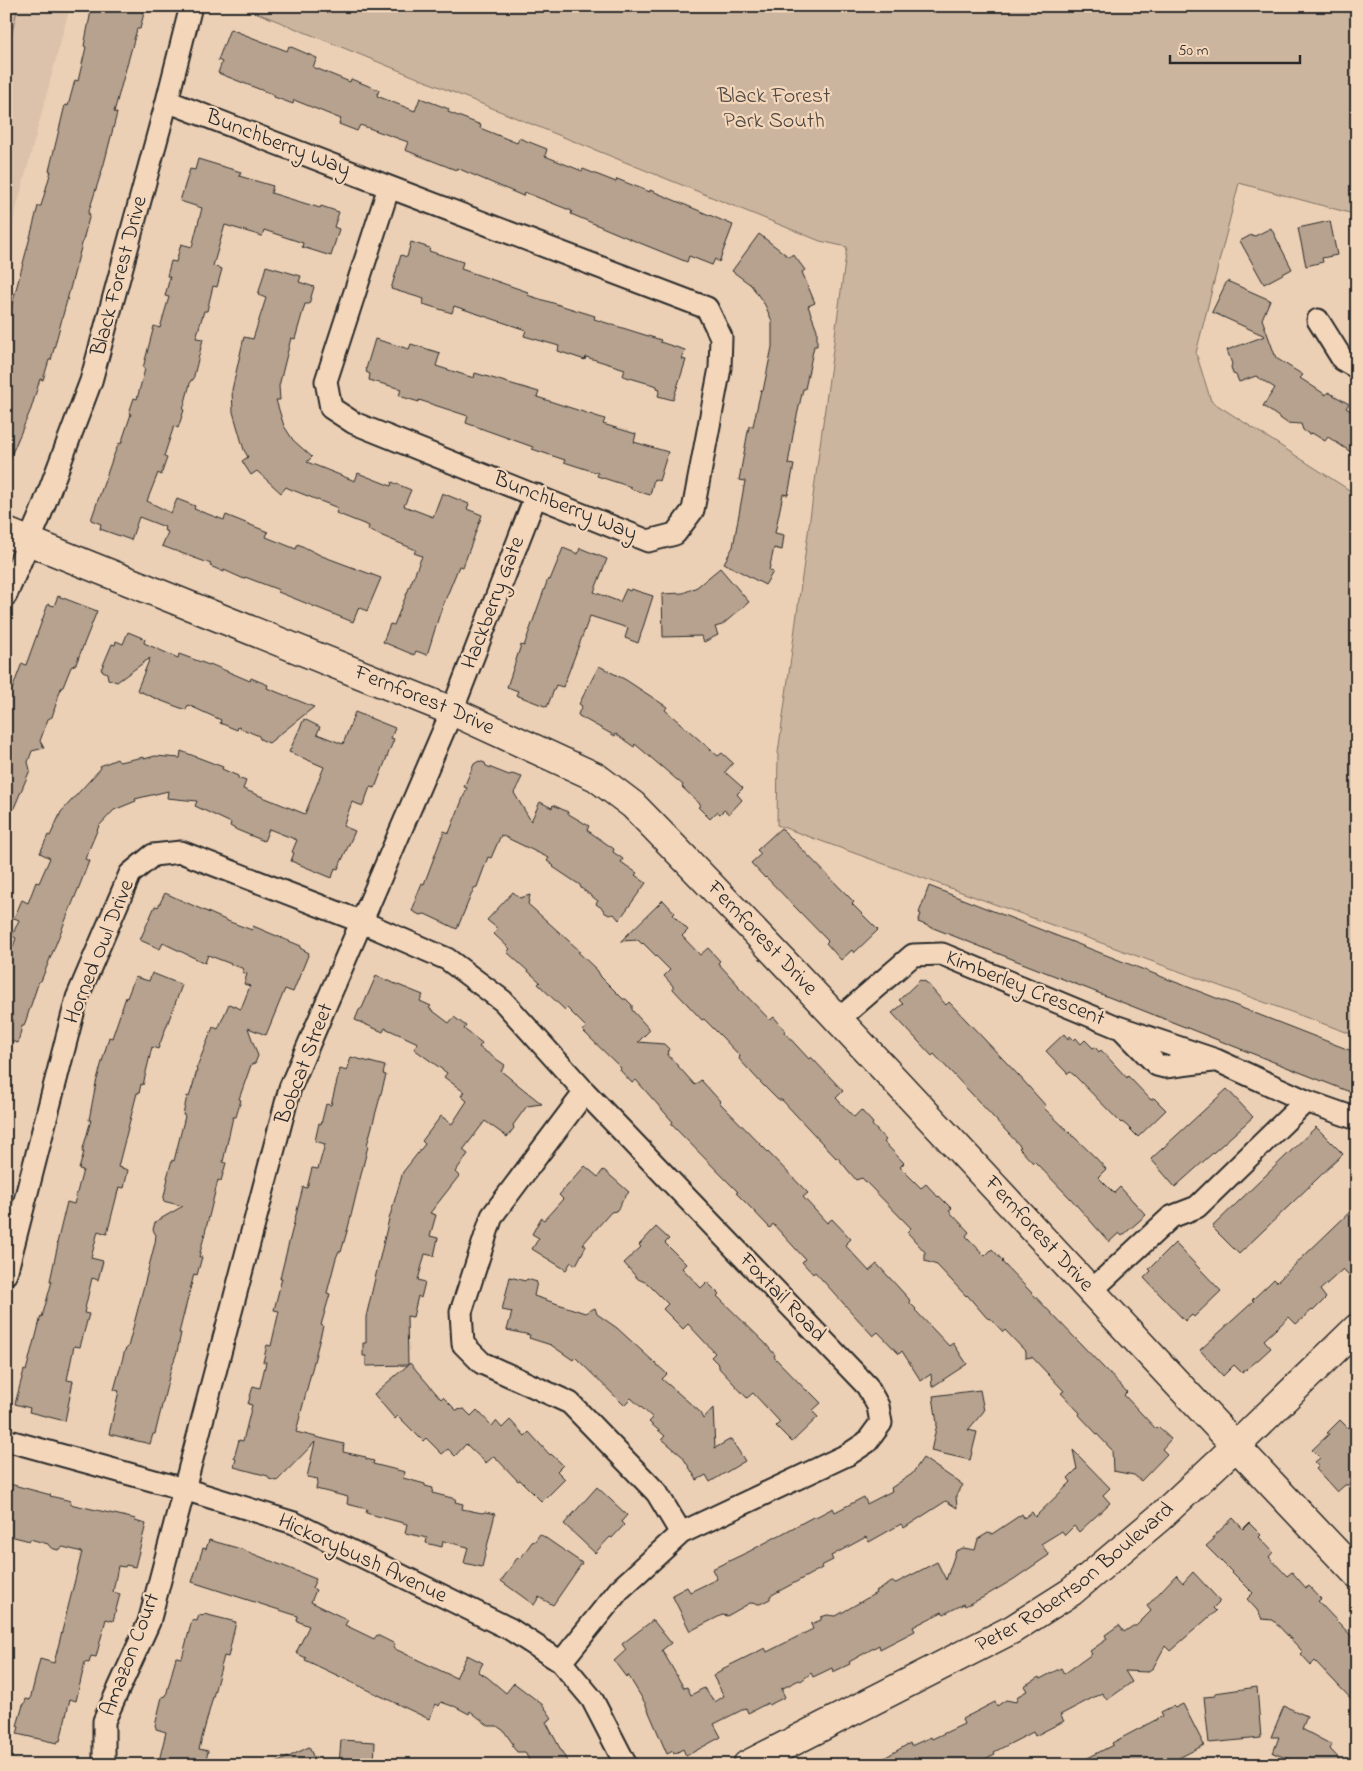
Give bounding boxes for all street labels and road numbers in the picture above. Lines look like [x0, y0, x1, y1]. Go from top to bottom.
street label: Bunchberry Way [200, 101, 355, 187]
street label: Black Forest Drive [83, 192, 157, 361]
street label: Bunchberry Way [487, 463, 642, 551]
street label: Hackberry Gate [454, 532, 535, 674]
street label: Fernforest Drive [349, 657, 500, 744]
street label: Fernforest Drive [698, 873, 825, 1004]
street label: Horned Owl Drive [56, 875, 144, 1029]
street label: Kimberley Crescent [940, 942, 1110, 1037]
street label: Bobcat Street [267, 998, 343, 1130]
street label: Fernforest Drive [975, 1168, 1101, 1300]
street label: Foxtail Road [730, 1245, 833, 1350]
street label: Peter Robertson Boulevard [970, 1495, 1182, 1661]
street label: Hickorybush Avenue [272, 1506, 452, 1613]
street label: Amazon Court [93, 1588, 169, 1721]

